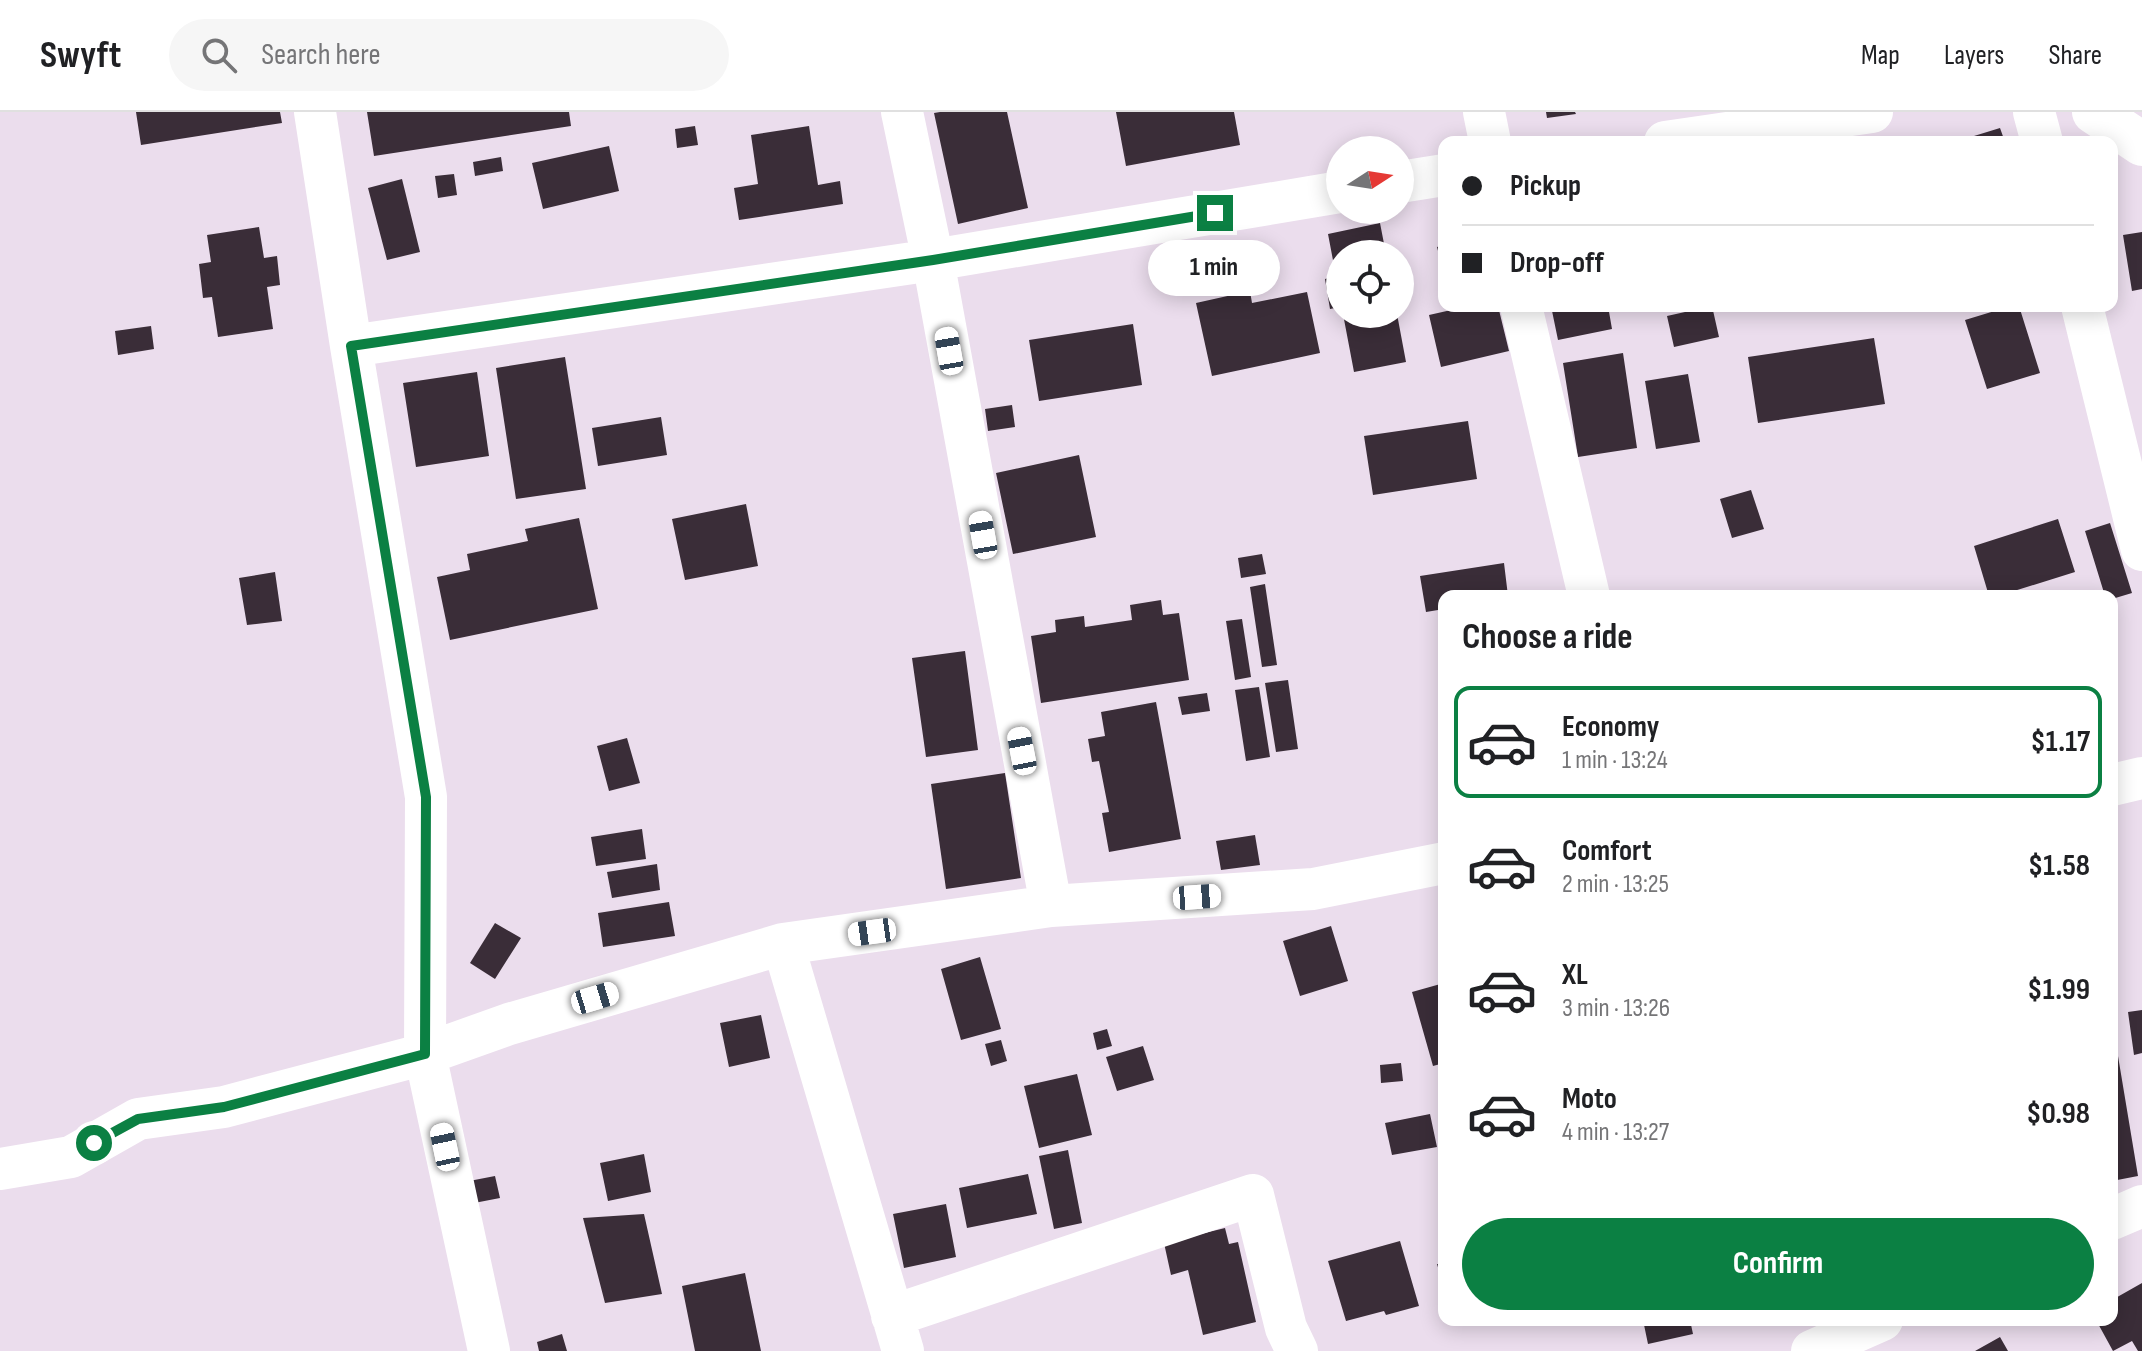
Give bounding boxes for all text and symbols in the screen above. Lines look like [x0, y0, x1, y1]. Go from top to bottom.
search box [169, 19, 729, 91]
text: Swyft [40, 33, 121, 78]
icon: search [197, 33, 241, 77]
text: Search here [261, 37, 381, 73]
text: Map [1861, 39, 1900, 72]
text: Layers [1944, 39, 2004, 72]
text: Share [2048, 39, 2102, 72]
north arrow [1326, 136, 1414, 224]
map controls [1326, 136, 1414, 328]
text: Pickup [1510, 168, 1581, 204]
route end [1197, 195, 1233, 231]
button: locate [1326, 240, 1414, 328]
callout: 1 min [1149, 241, 1281, 297]
text: Drop-off [1510, 245, 1604, 281]
text: 1 min [1190, 252, 1238, 283]
car [933, 325, 965, 377]
car [967, 509, 999, 561]
text: Choose a ride [1462, 616, 1633, 659]
icon: car [1466, 706, 1538, 778]
text: Economy [1562, 709, 1659, 745]
text: $1.17 [2030, 724, 2090, 760]
car [1006, 725, 1038, 777]
text: 1 min · 13:24 [1562, 745, 1668, 776]
icon: car [1466, 830, 1538, 902]
text: Comfort [1562, 833, 1652, 869]
text: $1.58 [2028, 848, 2090, 884]
text: 2 min · 13:25 [1562, 869, 1669, 900]
car [1172, 883, 1222, 911]
car [847, 917, 897, 947]
icon: car [1466, 954, 1538, 1026]
text: XL [1562, 957, 1588, 993]
text: $1.99 [2027, 972, 2090, 1008]
car [569, 980, 621, 1016]
text: 3 min · 13:26 [1562, 993, 1670, 1024]
icon: car [1466, 1078, 1538, 1150]
text: Moto [1562, 1081, 1617, 1117]
text: $0.98 [2026, 1096, 2090, 1132]
text: 4 min · 13:27 [1562, 1117, 1669, 1148]
car [428, 1121, 462, 1173]
route start [76, 1125, 112, 1161]
button: Confirm [1462, 1218, 2094, 1310]

